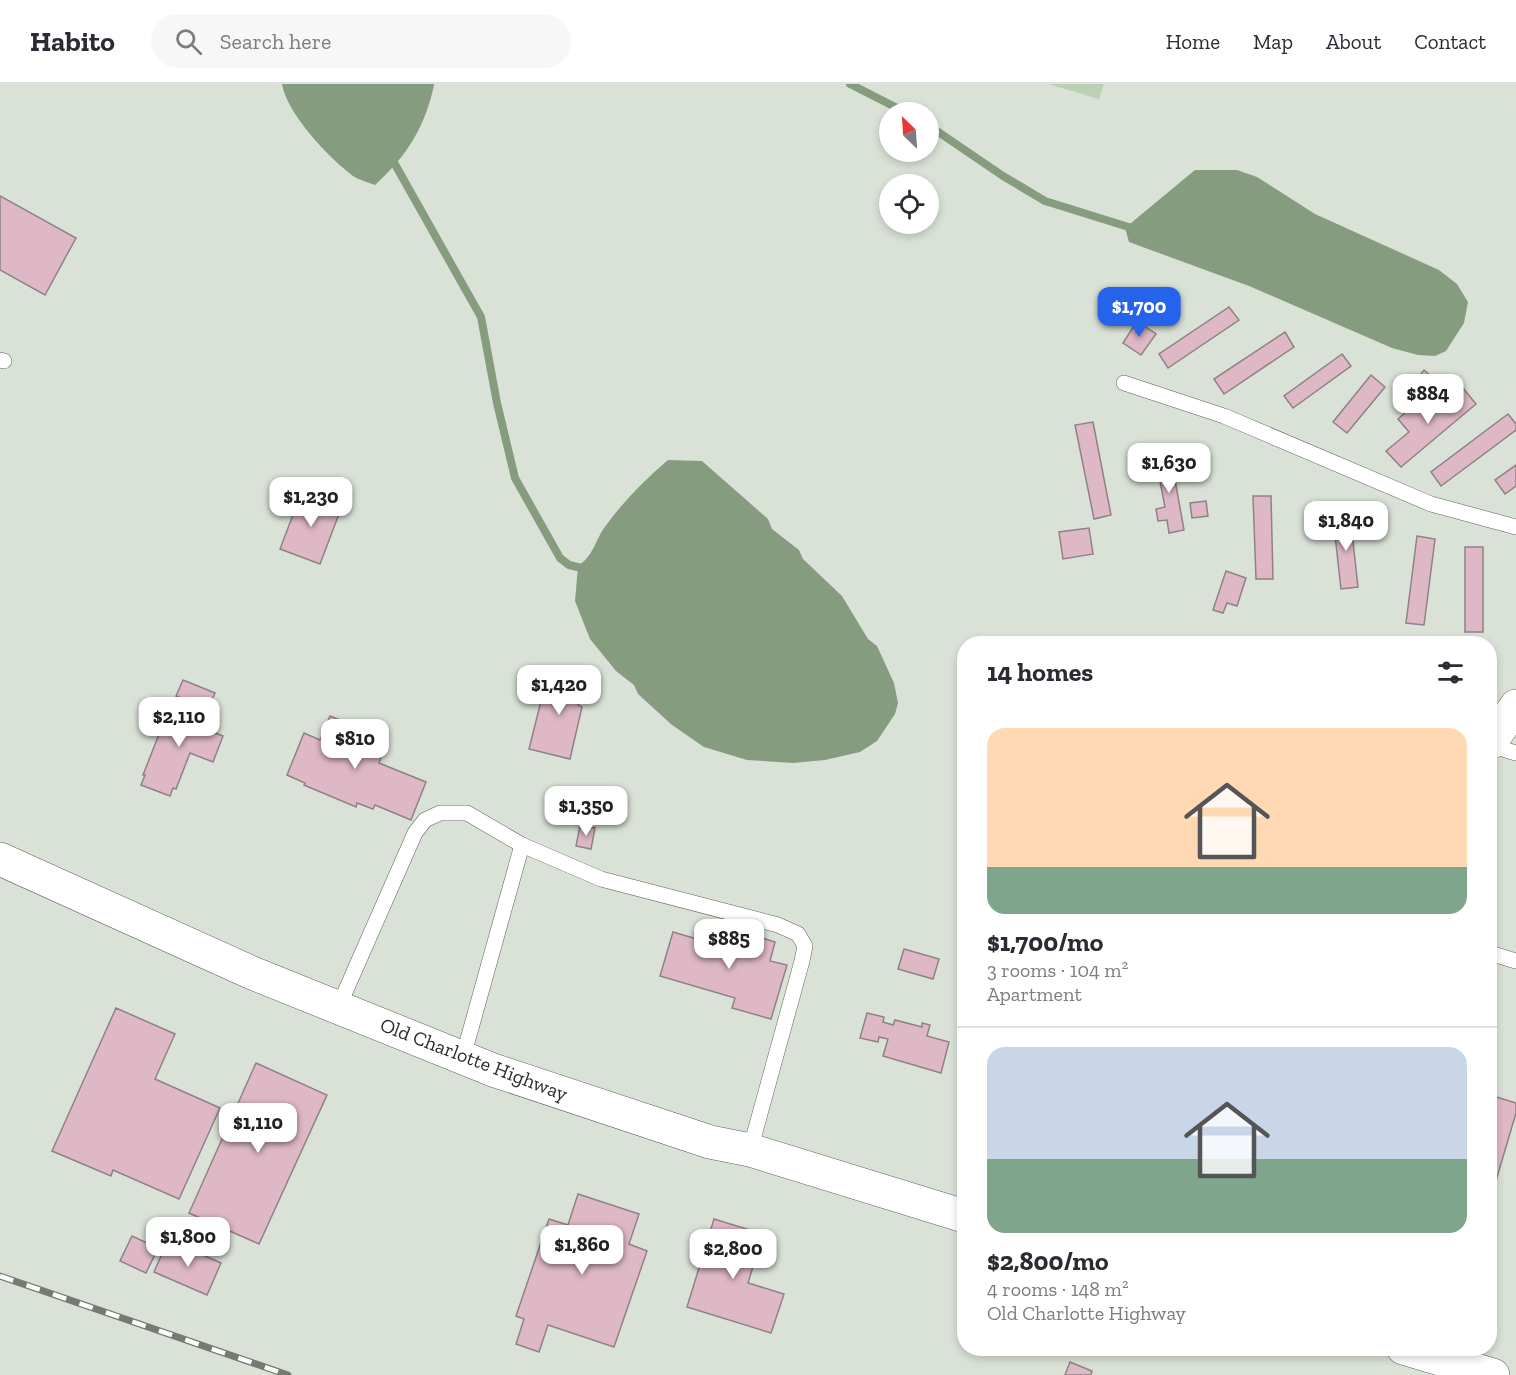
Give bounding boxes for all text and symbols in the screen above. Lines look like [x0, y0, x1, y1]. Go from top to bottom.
search box [151, 14, 571, 68]
text: Habito [30, 25, 115, 58]
icon: search [172, 25, 205, 58]
text: Search here [220, 28, 331, 55]
text: Home [1166, 29, 1220, 54]
text: Map [1253, 29, 1293, 54]
text: About [1326, 29, 1381, 54]
text: Contact [1414, 29, 1486, 54]
north arrow [879, 102, 939, 162]
map controls [879, 102, 939, 234]
button: locate [879, 174, 939, 234]
pin: $1,700 [1090, 287, 1188, 338]
text: $1,700 [1112, 294, 1166, 318]
pin: $884 [1392, 374, 1464, 425]
text: $884 [1407, 381, 1449, 405]
pin: $1,630 [1120, 443, 1218, 494]
text: $1,630 [1142, 450, 1196, 474]
pin: $1,230 [262, 477, 360, 528]
text: $1,230 [283, 484, 339, 508]
pin: $1,840 [1297, 501, 1395, 552]
text: $1,840 [1318, 508, 1374, 532]
text: 14 homes [987, 656, 1093, 688]
icon: filters [1434, 656, 1467, 689]
pin: $1,420 [510, 665, 608, 716]
text: $1,420 [531, 672, 587, 696]
pin: $2,110 [130, 697, 228, 748]
text: $2,110 [153, 704, 205, 728]
pin: $810 [319, 719, 391, 770]
text: $810 [335, 726, 375, 750]
icon: home [1173, 767, 1281, 875]
pin: $1,350 [537, 786, 635, 837]
text: $1,350 [559, 793, 613, 817]
pin: $885 [693, 919, 765, 970]
text: $885 [708, 926, 750, 950]
text: $1,700/mo [987, 926, 1103, 958]
text: 3 rooms · 104 m² [987, 958, 1128, 982]
text: Apartment [987, 982, 1082, 1006]
street label: Old Charlotte Highway [377, 1012, 572, 1106]
icon: home [1173, 1086, 1281, 1194]
pin: $1,110 [209, 1103, 307, 1154]
text: $1,110 [233, 1110, 283, 1134]
pin: $1,800 [139, 1217, 237, 1268]
text: $1,800 [160, 1224, 216, 1248]
pin: $1,860 [533, 1225, 631, 1276]
pin: $2,800 [684, 1229, 782, 1280]
text: $1,860 [554, 1232, 610, 1256]
text: $2,800 [704, 1236, 762, 1260]
text: $2,800/mo [987, 1245, 1109, 1277]
text: 4 rooms · 148 m² [987, 1277, 1129, 1301]
text: Old Charlotte Highway [987, 1301, 1186, 1325]

